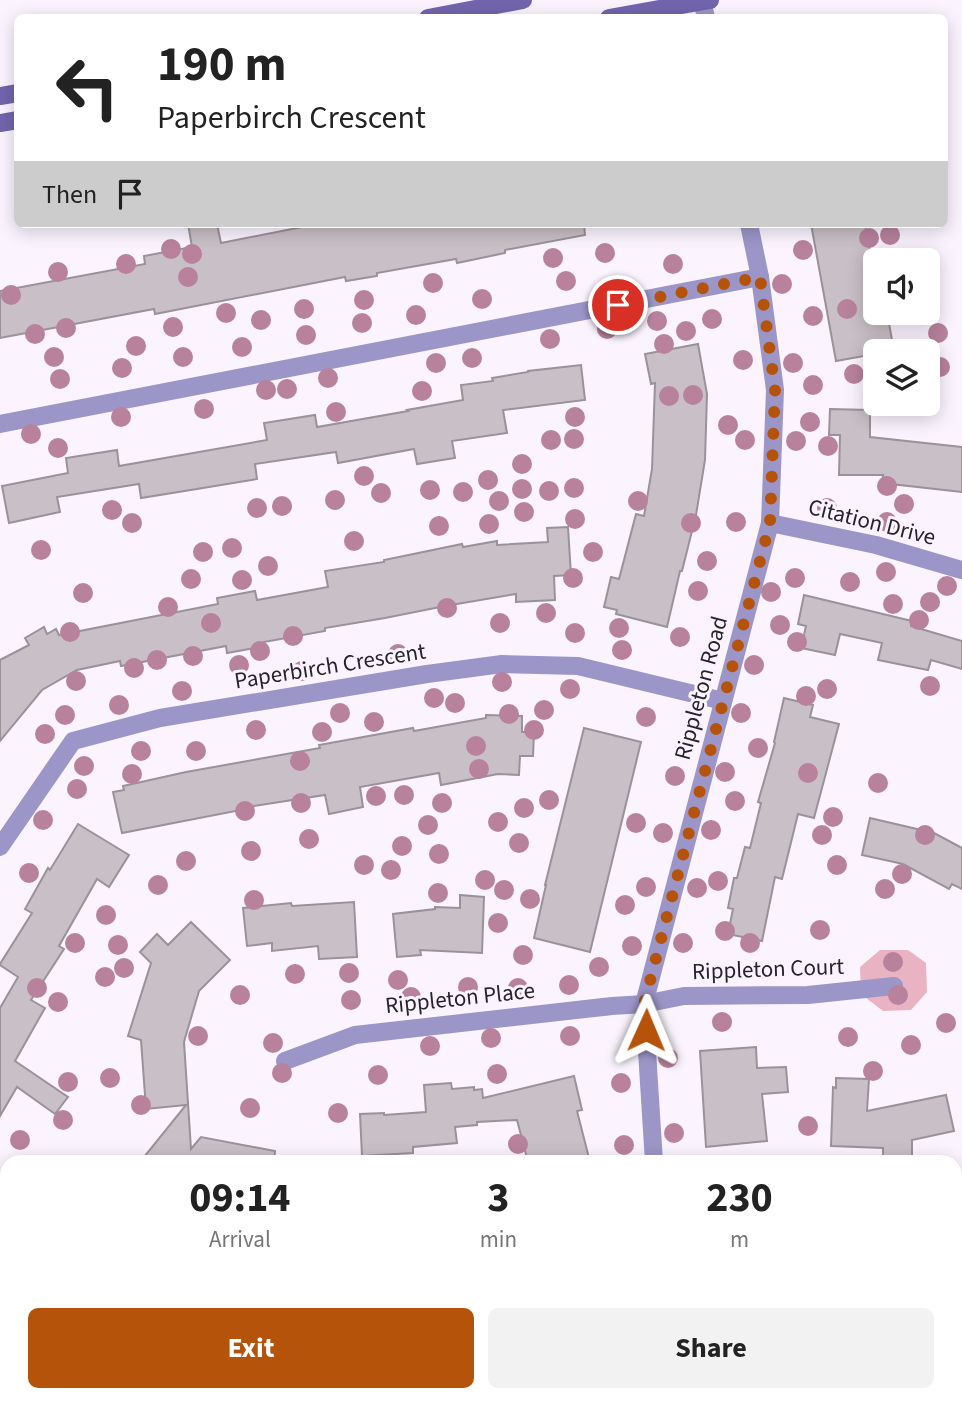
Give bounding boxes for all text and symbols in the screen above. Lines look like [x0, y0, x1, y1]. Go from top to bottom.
text: 190 m [157, 30, 286, 100]
icon: left [42, 42, 133, 133]
text: Paperbirch Crescent [157, 95, 426, 141]
icon: arrive [111, 175, 149, 213]
text: Then [42, 176, 97, 213]
map controls [863, 248, 940, 416]
button: sound [863, 248, 940, 325]
pin [588, 275, 648, 335]
icon: arrive [599, 286, 637, 324]
button: layers [863, 339, 940, 416]
street label: Citation Drive [805, 490, 939, 554]
street label: Rippleton Road [666, 612, 736, 764]
street label: Paperbirch Crescent [232, 635, 428, 697]
street label: Rippleton Court [691, 950, 845, 988]
street label: Rippleton Place [384, 974, 536, 1022]
position arrow [609, 993, 683, 1067]
text: 09:14 [189, 1168, 291, 1228]
text: 3 [487, 1168, 509, 1228]
text: 230 [706, 1168, 773, 1228]
text: Arrival [209, 1223, 271, 1256]
text: min [480, 1223, 517, 1256]
text: m [730, 1223, 749, 1256]
button: Exit [28, 1308, 474, 1388]
button: Share [488, 1308, 934, 1388]

